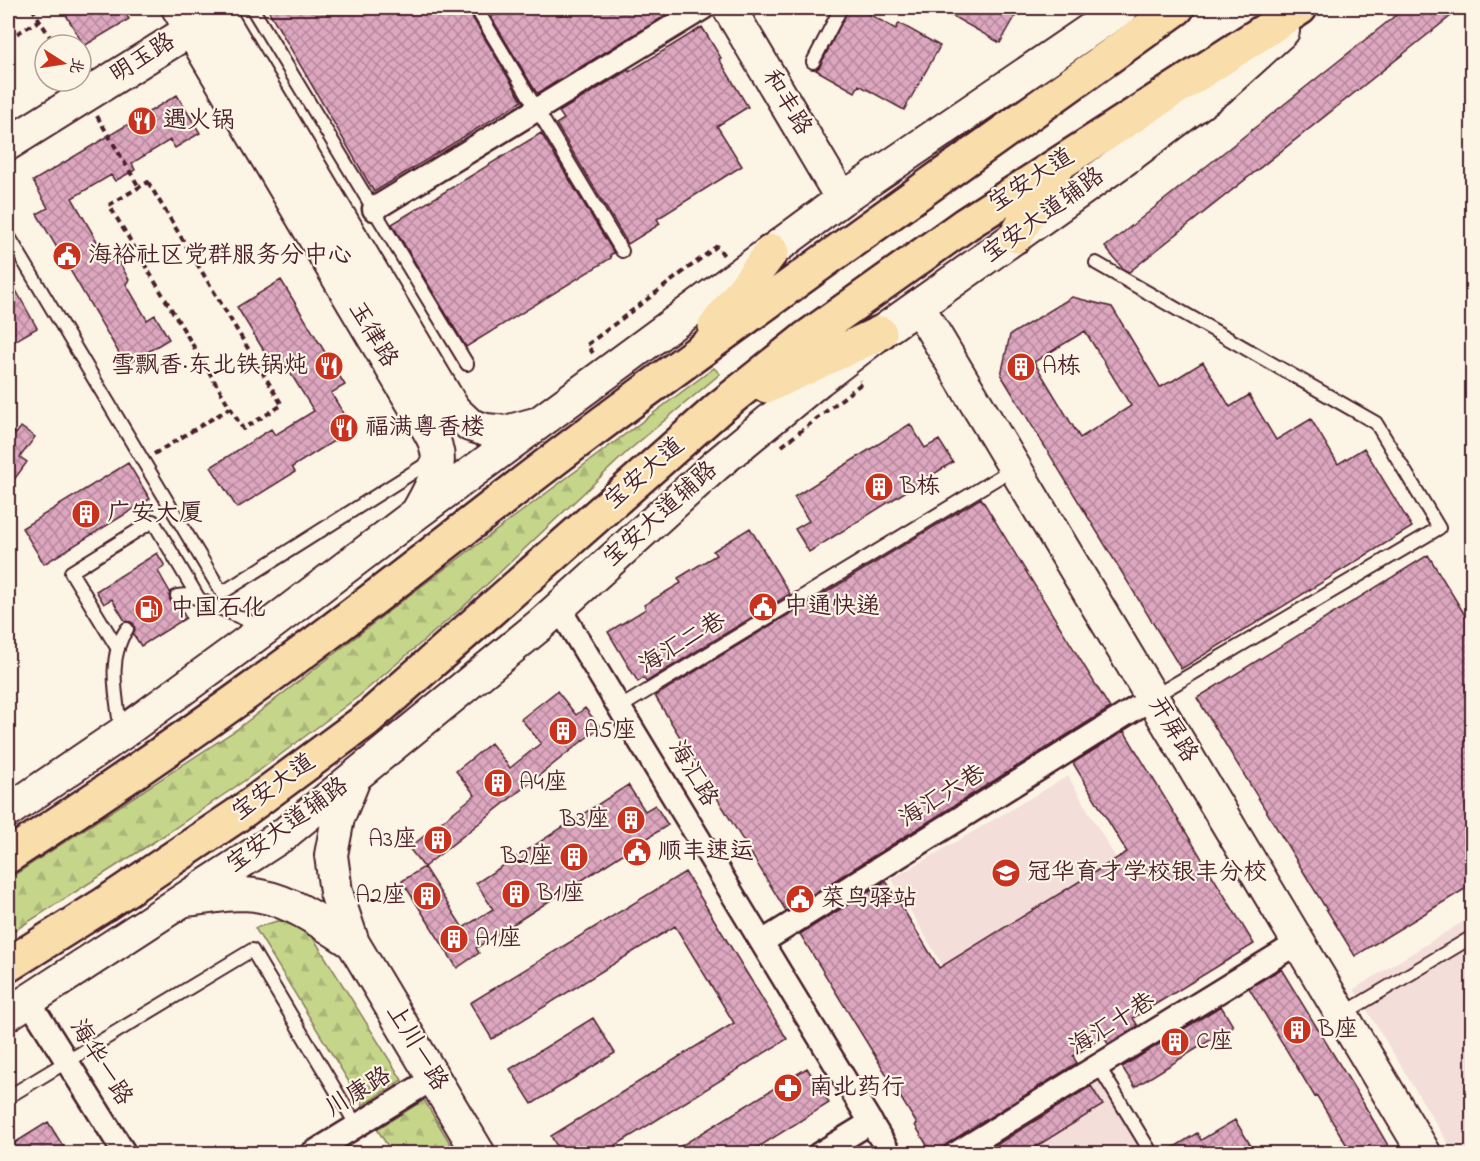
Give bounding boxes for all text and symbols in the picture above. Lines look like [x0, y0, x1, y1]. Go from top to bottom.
street label: 明玉路 [103, 25, 183, 93]
north arrow [33, 33, 93, 93]
text: 北 [62, 55, 89, 76]
street label: 和丰路 [752, 63, 820, 143]
place label: 遇火锅 [163, 104, 235, 139]
restaurant icon: 遇火锅 [126, 105, 158, 137]
street label: 宝安大道 [982, 140, 1082, 222]
street label: 宝安大道辅路 [975, 160, 1113, 272]
place label: 海裕社区党群服务分中心 [88, 239, 352, 274]
public building icon: 海裕社区党群服务分中心 [51, 240, 83, 272]
street label: 玉律路 [338, 295, 406, 375]
place label: 雪飘香·东北铁锅炖 [111, 349, 308, 384]
restaurant icon: 雪飘香·东北铁锅炖 [313, 350, 345, 382]
place label: A栋 [1042, 350, 1081, 385]
building icon: A栋 [1005, 351, 1037, 383]
place label: 福满粤香楼 [365, 411, 485, 446]
restaurant icon: 福满粤香楼 [328, 412, 360, 444]
street label: 宝安大道 [597, 429, 693, 519]
street label: 宝安大道辅路 [596, 454, 726, 576]
place label: B栋 [899, 470, 940, 505]
building icon: B栋 [863, 471, 895, 503]
place label: 广安大厦 [107, 497, 203, 532]
building icon: 广安大厦 [70, 498, 102, 530]
place label: 中通快递 [784, 590, 880, 625]
public building icon: 中通快递 [747, 591, 779, 623]
place label: 中国石化 [170, 592, 266, 627]
fuel station icon: 中国石化 [133, 593, 165, 625]
street label: 海汇二巷 [633, 604, 733, 684]
street label: 开屏路 [1138, 690, 1206, 770]
place label: A5座 [584, 714, 637, 749]
building icon: A5座 [547, 715, 579, 747]
street label: 海汇路 [658, 734, 726, 814]
street label: 宝安大道 [225, 746, 323, 830]
street label: 海汇六巷 [893, 757, 993, 837]
place label: A4座 [519, 766, 568, 801]
building icon: A4座 [482, 767, 514, 799]
street label: 宝安大道辅路 [219, 770, 357, 882]
place label: B3座 [559, 803, 610, 838]
building icon: B3座 [615, 804, 647, 836]
place label: A3座 [368, 823, 417, 858]
building icon: A3座 [422, 824, 454, 856]
place label: 顺丰速运 [658, 835, 754, 870]
public building icon: 顺丰速运 [621, 836, 653, 868]
place label: B2座 [500, 840, 553, 875]
building icon: B2座 [558, 841, 590, 873]
place label: 冠华育才学校银丰分校 [1027, 856, 1267, 891]
school or university icon: 冠华育才学校银丰分校 [990, 857, 1022, 889]
place label: B1座 [536, 877, 585, 912]
building icon: B1座 [500, 878, 532, 910]
place label: A2座 [355, 879, 406, 914]
building icon: A2座 [411, 880, 443, 912]
place label: 菜鸟驿站 [821, 882, 917, 917]
public building icon: 菜鸟驿站 [784, 883, 816, 915]
place label: A1座 [475, 922, 521, 957]
building icon: A1座 [438, 923, 470, 955]
street label: 海汇十巷 [1063, 985, 1163, 1065]
street label: 上川一路 [376, 998, 456, 1098]
street label: 海华一路 [60, 1013, 140, 1113]
place label: B座 [1317, 1013, 1358, 1048]
building icon: B座 [1281, 1014, 1313, 1046]
place label: C座 [1196, 1025, 1233, 1060]
building icon: C座 [1159, 1026, 1191, 1058]
street label: 川康路 [319, 1059, 399, 1127]
place label: 南北药行 [809, 1071, 905, 1106]
pharmacy icon: 南北药行 [772, 1072, 804, 1104]

